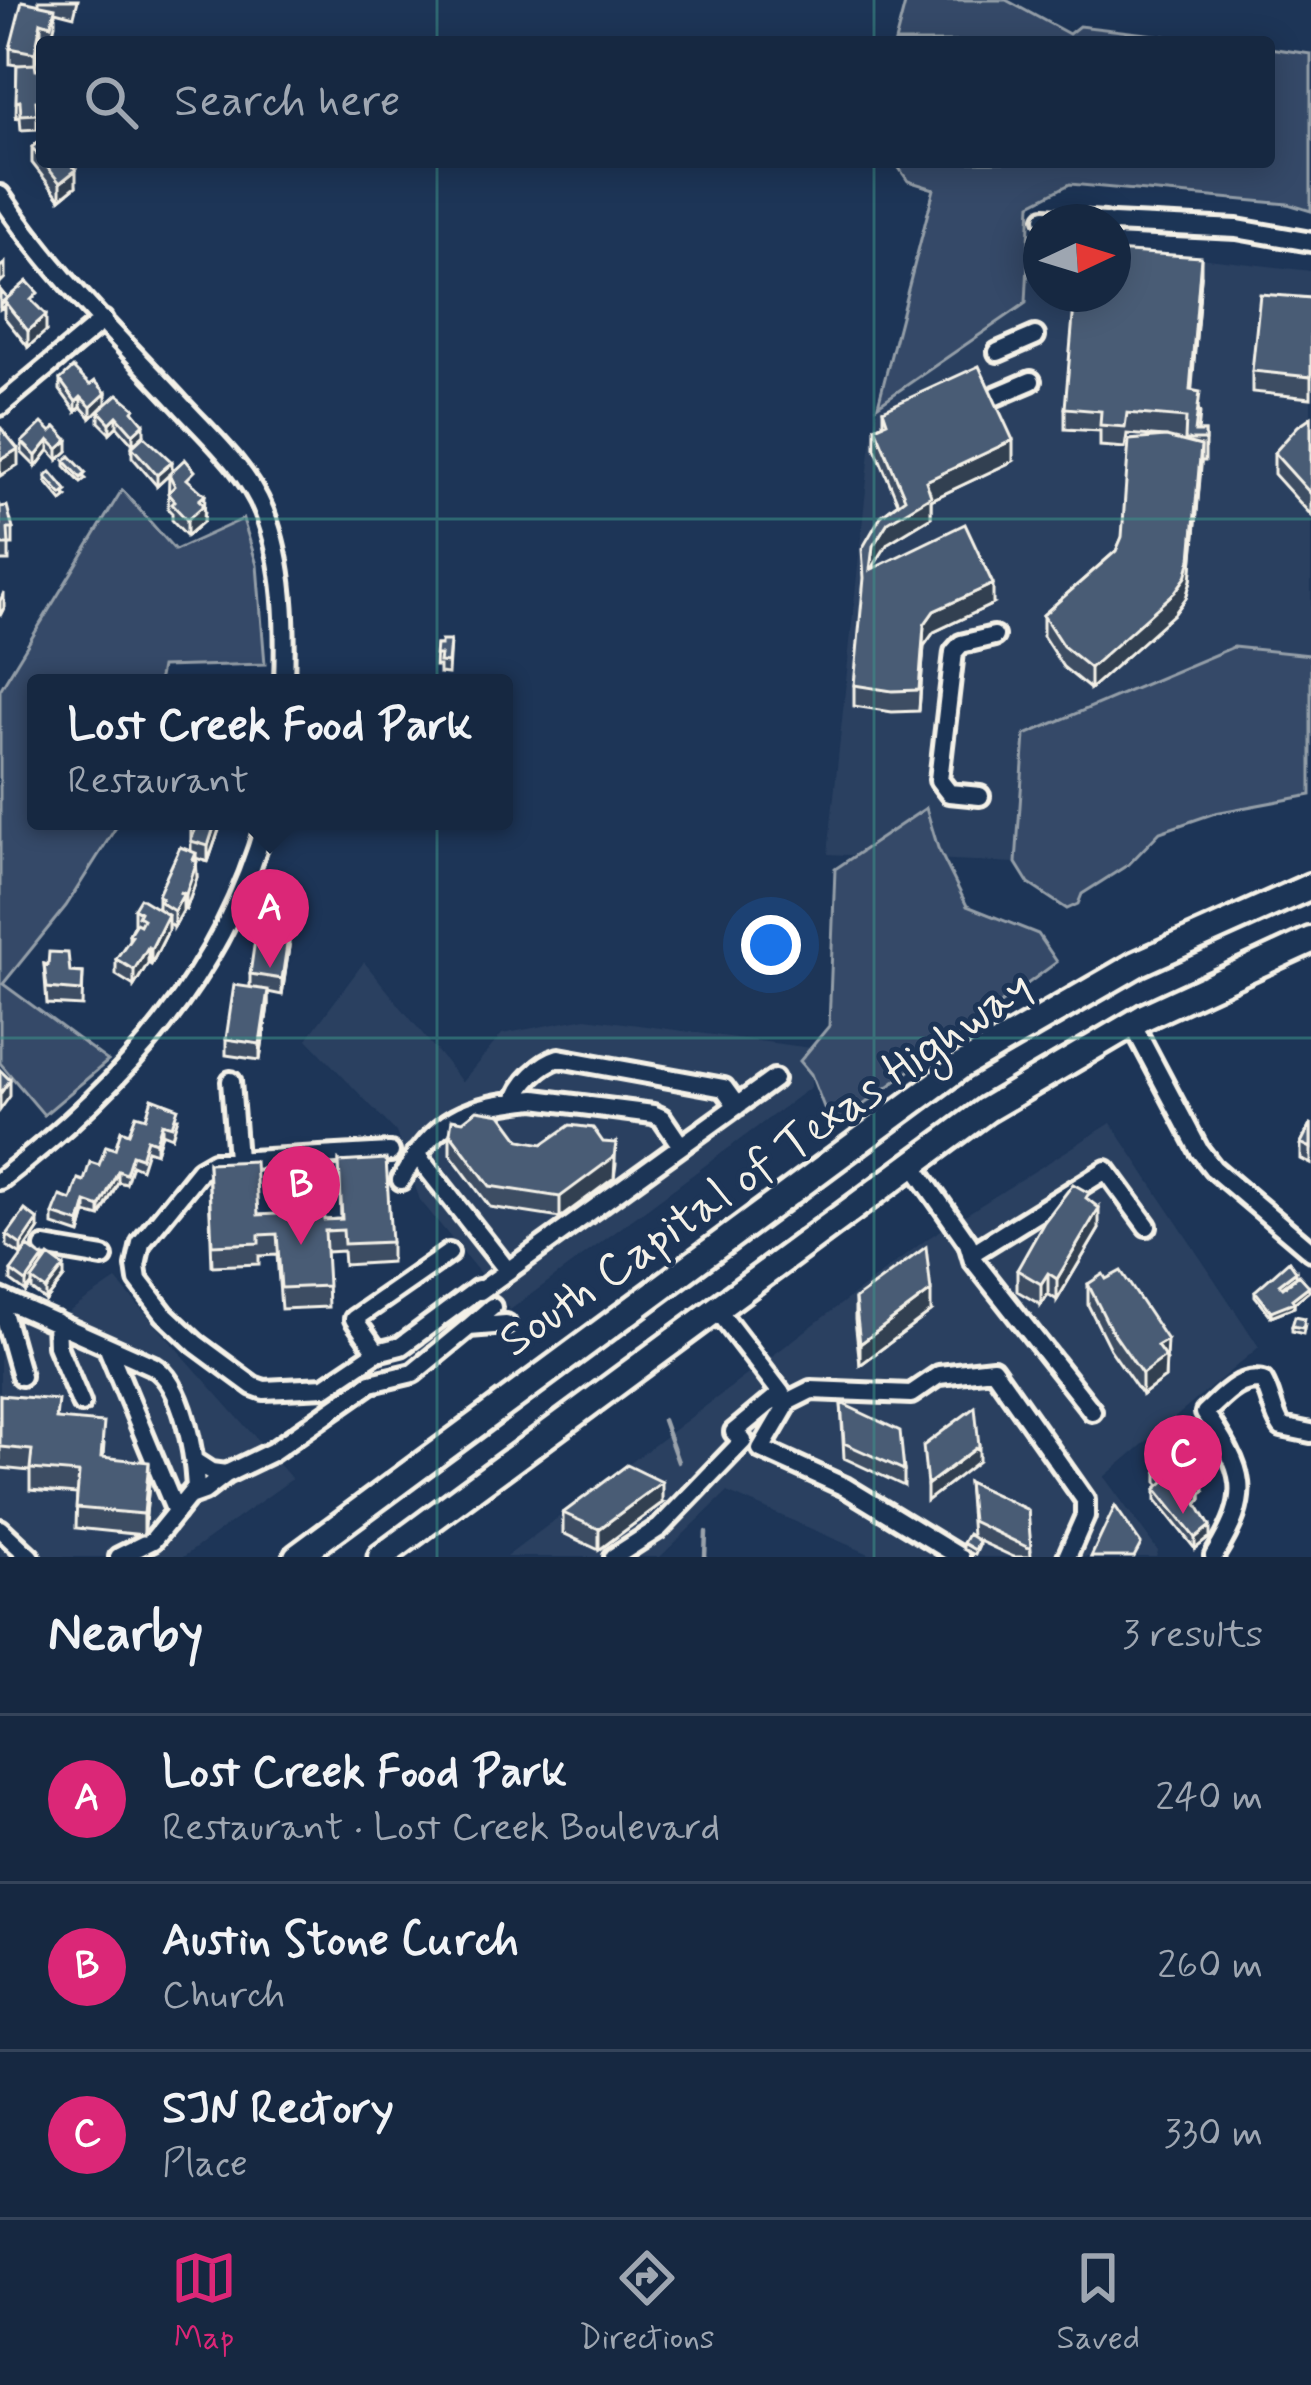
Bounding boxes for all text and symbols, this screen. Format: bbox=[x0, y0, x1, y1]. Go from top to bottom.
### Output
search box bbox=[36, 36, 1275, 168]
icon: search bbox=[78, 69, 144, 135]
text: Search here bbox=[174, 73, 401, 132]
north arrow bbox=[1023, 204, 1131, 312]
popup bbox=[27, 674, 513, 830]
text: Lost Creek Food Park bbox=[68, 697, 472, 756]
text: Restaurant bbox=[68, 756, 249, 807]
pin: A bbox=[231, 869, 309, 968]
your location bbox=[741, 915, 801, 975]
street label: South Capital of Texas Highway bbox=[487, 956, 1047, 1375]
pin: B bbox=[262, 1146, 340, 1245]
pin: C bbox=[1144, 1415, 1222, 1514]
text: Nearby bbox=[48, 1602, 203, 1668]
text: 3 results bbox=[1122, 1610, 1263, 1661]
text: Lost Creek Food Park bbox=[162, 1744, 567, 1803]
text: A bbox=[74, 1773, 100, 1824]
text: 240 m bbox=[1155, 1773, 1263, 1824]
text: Restaurant · Lost Creek Boulevard bbox=[162, 1803, 720, 1854]
text: Austin Stone Curch bbox=[162, 1912, 519, 1971]
text: B bbox=[75, 1941, 99, 1992]
text: 260 m bbox=[1157, 1941, 1263, 1992]
text: Church bbox=[162, 1971, 285, 2022]
text: SJN Rectory bbox=[162, 2080, 394, 2139]
text: C bbox=[73, 2109, 101, 2160]
text: 330 m bbox=[1164, 2109, 1263, 2160]
text: Place bbox=[162, 2139, 248, 2190]
tab: Map bbox=[171, 2245, 237, 2361]
tab: Directions bbox=[579, 2245, 715, 2361]
tab: Saved bbox=[1057, 2245, 1140, 2361]

